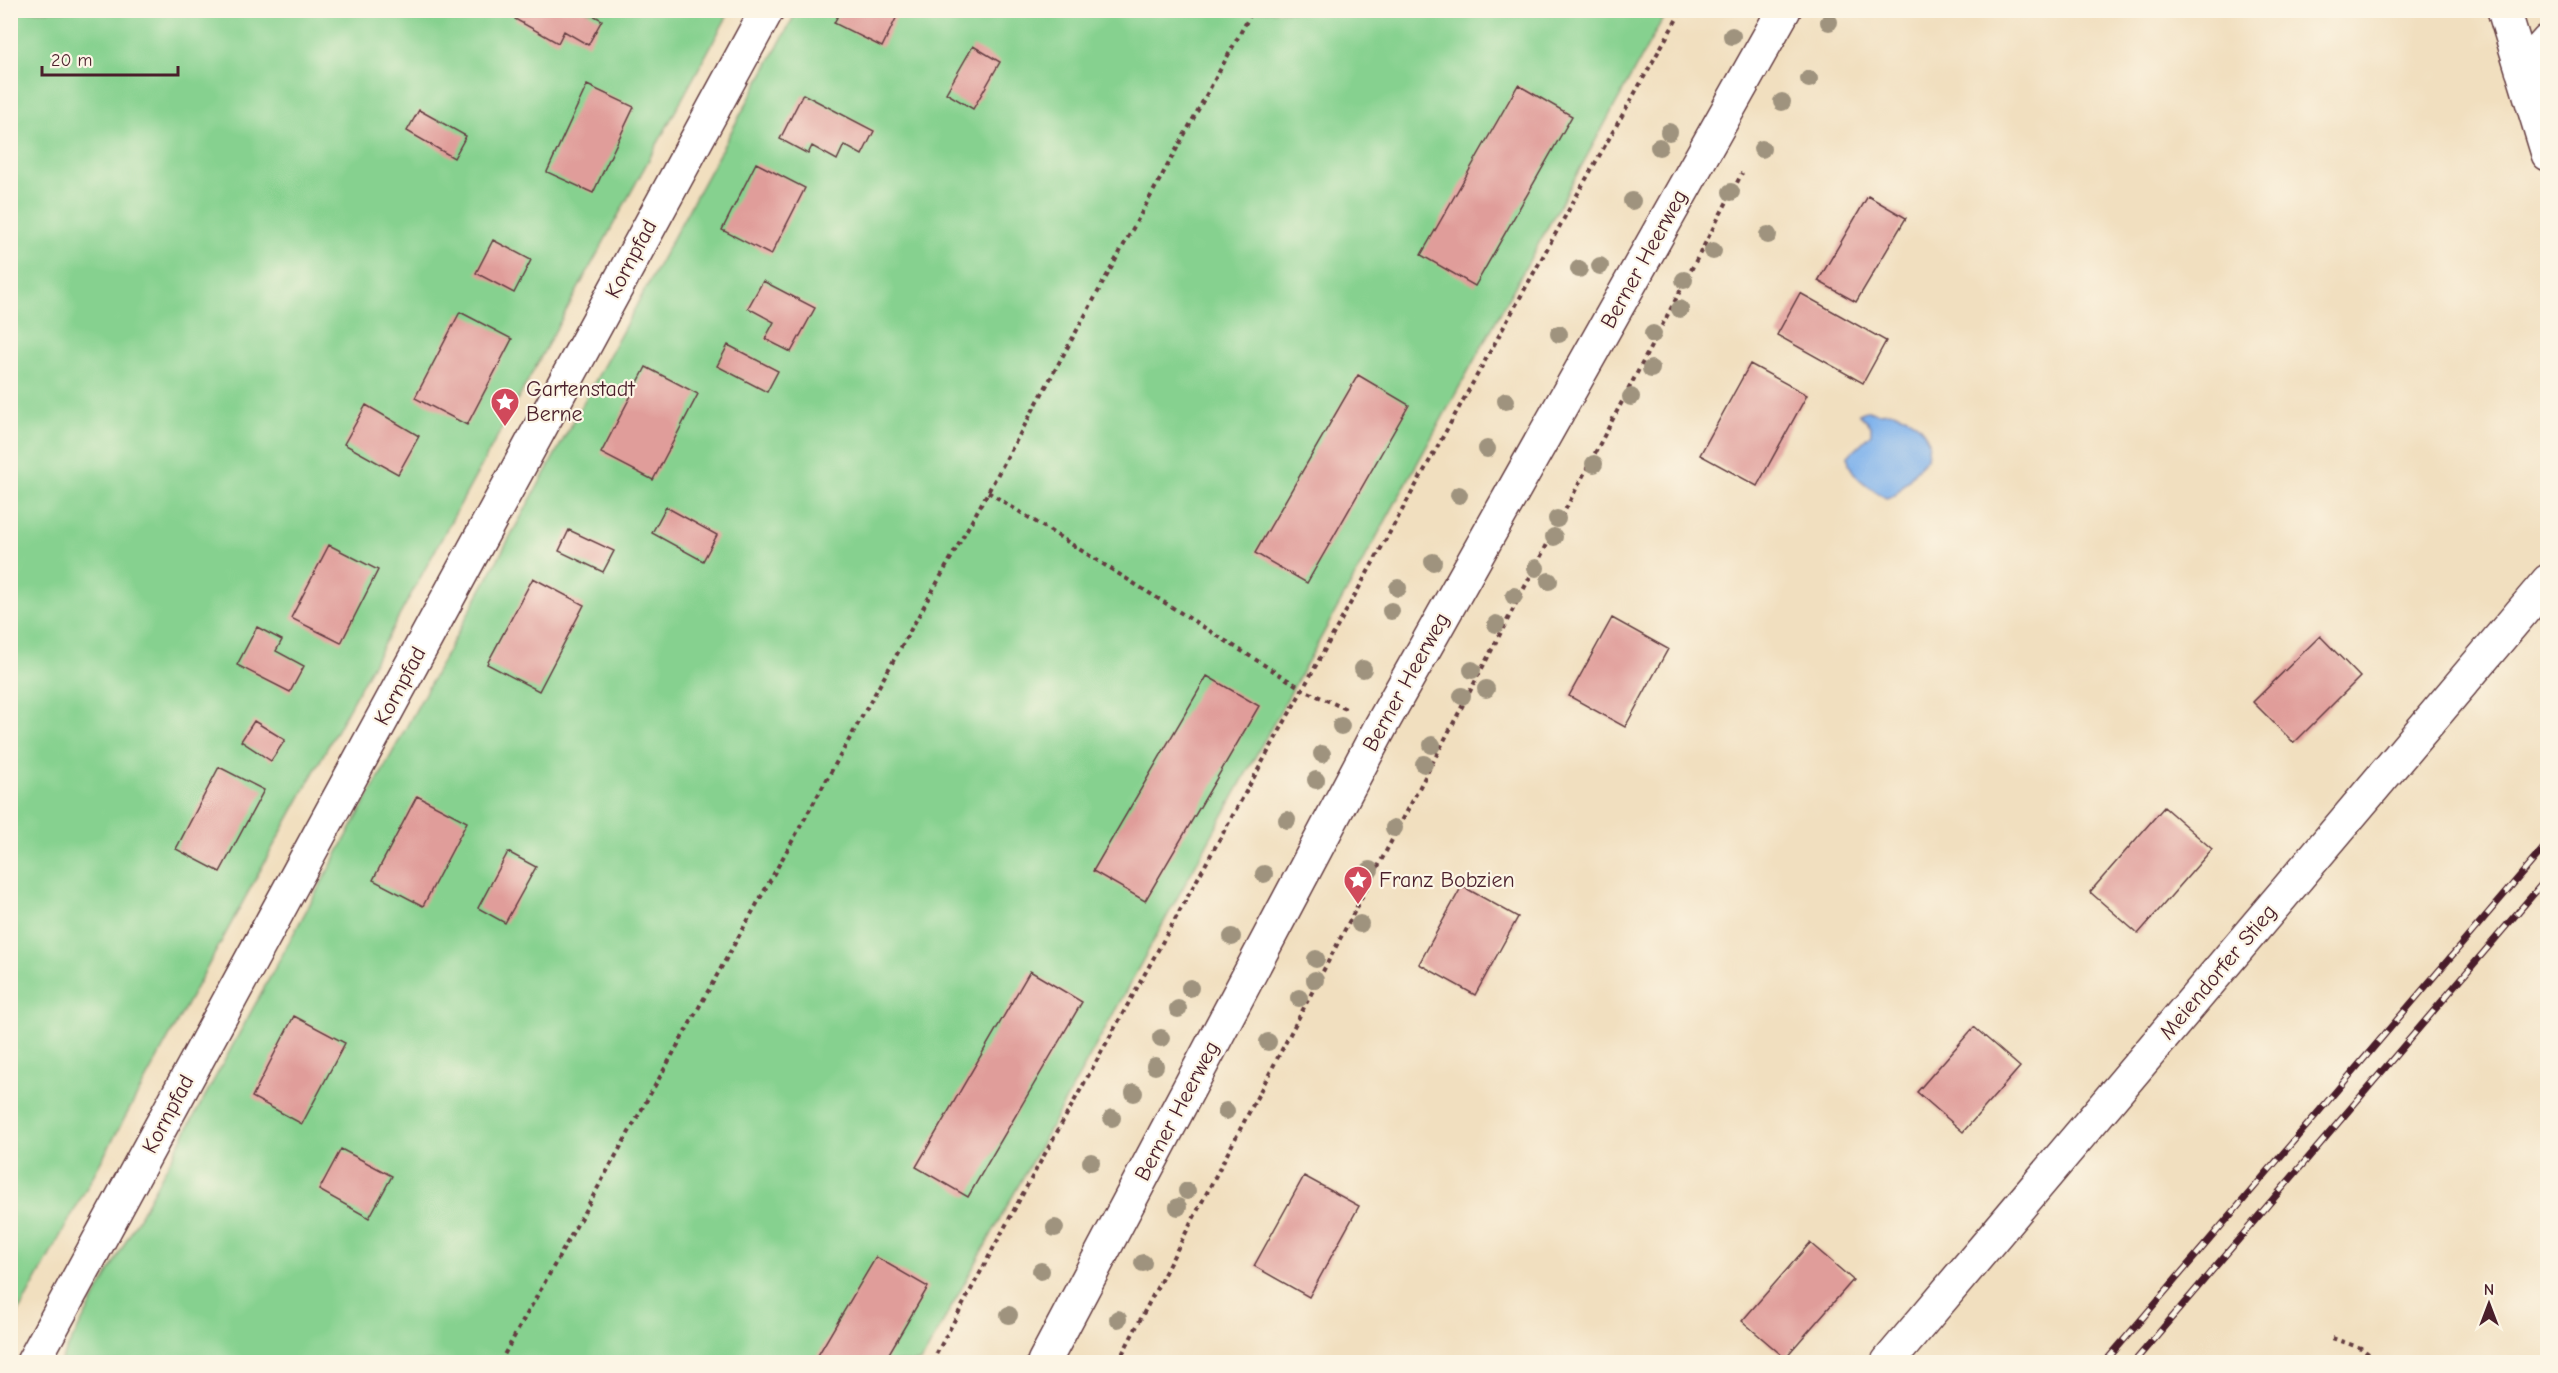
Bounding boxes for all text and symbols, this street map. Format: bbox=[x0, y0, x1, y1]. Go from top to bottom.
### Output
scale bar bbox=[42, 39, 178, 77]
text: 20 m bbox=[51, 50, 92, 71]
street label: Berner Heerweg bbox=[1595, 185, 1693, 333]
street label: Kornpfad bbox=[600, 215, 662, 303]
place label: Gartenstadt Berne bbox=[526, 376, 635, 427]
place icon: Gartenstadt Berne bbox=[489, 386, 521, 428]
street label: Berner Heerweg bbox=[1357, 608, 1455, 756]
street label: Kornpfad bbox=[369, 642, 431, 730]
place icon: Franz Bobzien bbox=[1342, 864, 1374, 906]
place label: Franz Bobzien bbox=[1379, 867, 1515, 893]
street label: Meiendorfer Stieg bbox=[2154, 899, 2282, 1045]
street label: Berner Heerweg bbox=[1129, 1037, 1225, 1185]
street label: Kornpfad bbox=[137, 1070, 199, 1158]
north arrow bbox=[2459, 1274, 2519, 1334]
text: N bbox=[2484, 1281, 2494, 1299]

